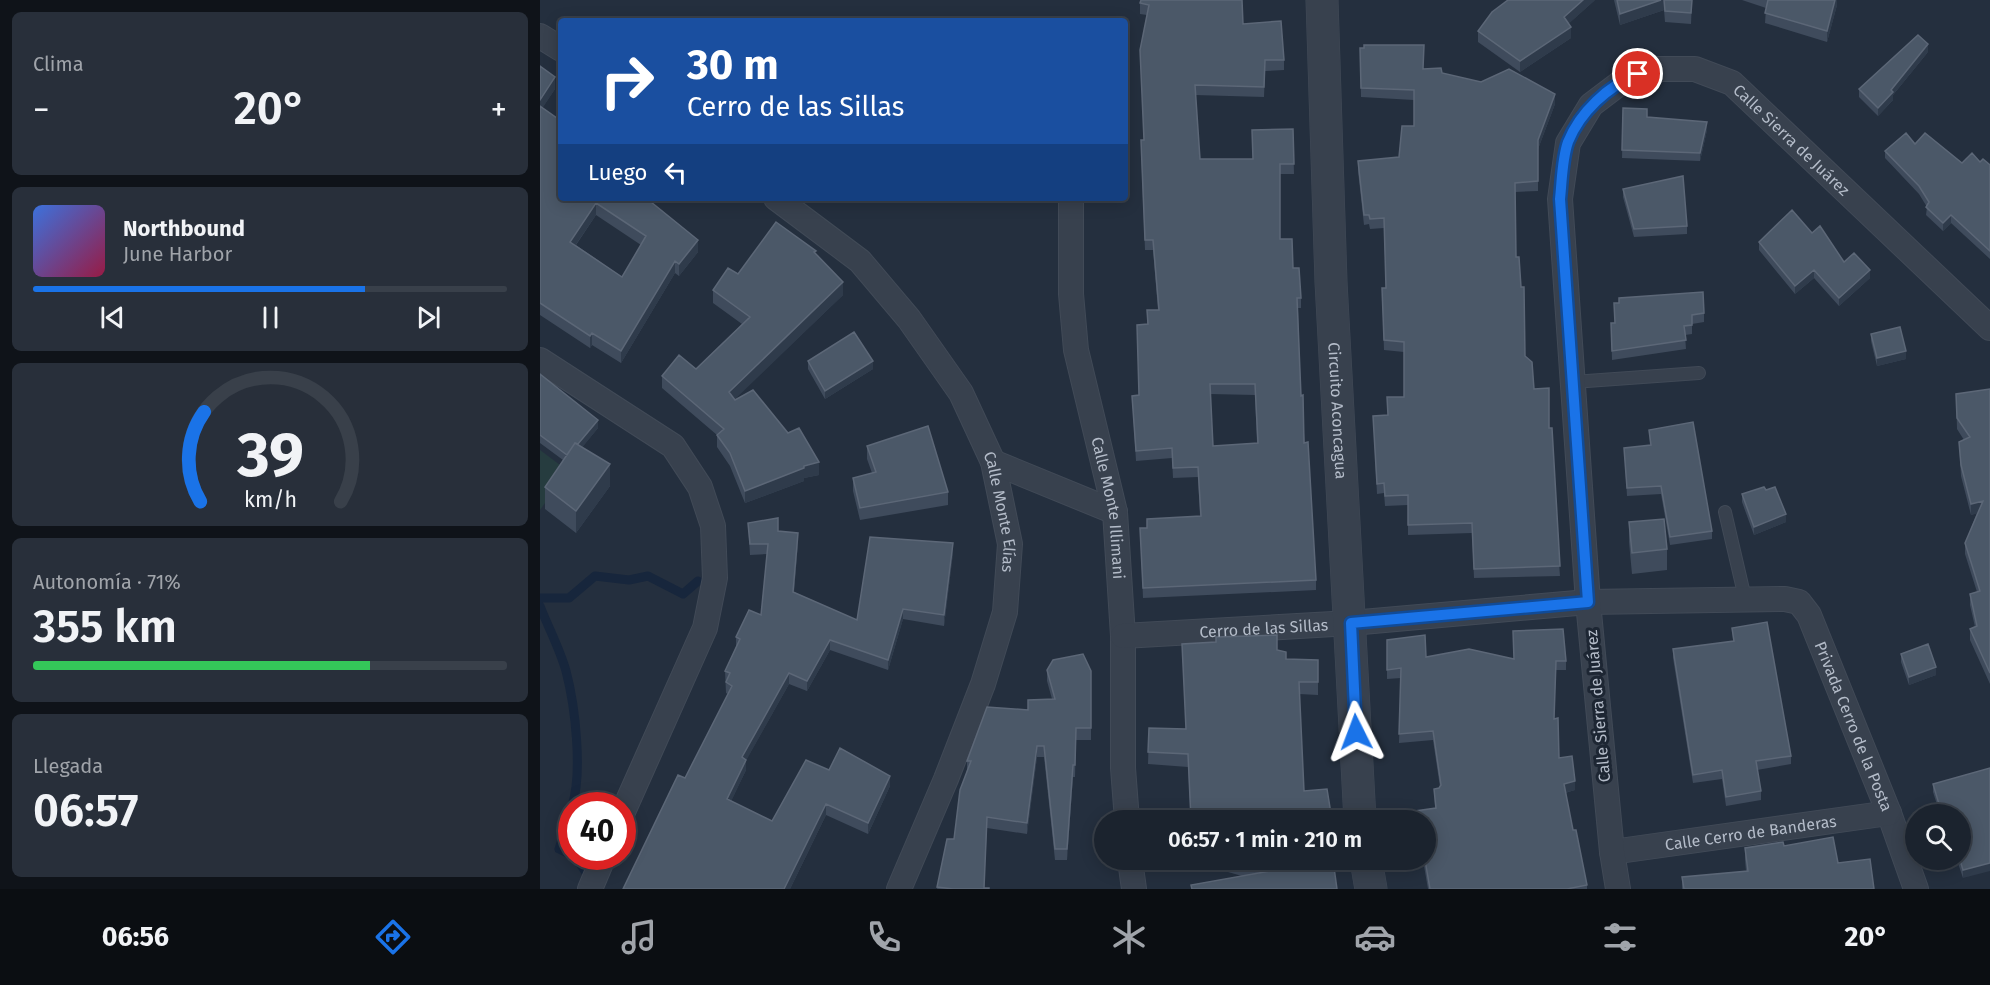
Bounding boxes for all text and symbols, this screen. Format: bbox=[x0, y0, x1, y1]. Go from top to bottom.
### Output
text: 30 m bbox=[687, 40, 779, 90]
icon: right bbox=[588, 42, 666, 120]
pin bbox=[1612, 48, 1663, 99]
text: Clima bbox=[33, 52, 84, 76]
icon: arrive bbox=[1621, 57, 1654, 90]
street label: Calle Sierra de Juárez bbox=[1730, 80, 1854, 199]
text: 20° bbox=[234, 82, 306, 136]
text: − bbox=[33, 90, 50, 130]
text: + bbox=[491, 90, 507, 130]
text: Cerro de las Sillas bbox=[687, 91, 904, 123]
icon: left bbox=[659, 156, 692, 189]
text: Luego bbox=[588, 159, 647, 186]
text: Northbound bbox=[123, 215, 245, 242]
text: June Harbor bbox=[123, 242, 232, 266]
icon: previous bbox=[96, 301, 129, 334]
icon: pause bbox=[254, 301, 287, 334]
icon: next bbox=[412, 301, 445, 334]
street label: Circuito Aconcagua bbox=[1325, 342, 1351, 480]
text: 39 bbox=[236, 418, 303, 493]
street label: Calle Monte Illimani bbox=[1088, 435, 1129, 580]
street label: Calle Monte Elías bbox=[980, 448, 1020, 573]
text: km/h bbox=[243, 487, 297, 513]
text: Autonomía · 71% bbox=[33, 570, 181, 594]
text: 355 km bbox=[33, 600, 177, 654]
street label: Cerro de las Sillas bbox=[1199, 615, 1329, 641]
street label: Calle Sierra de Juárez bbox=[1582, 629, 1614, 783]
street label: Privada Cerro de la Posta bbox=[1811, 638, 1897, 814]
position arrow bbox=[1324, 700, 1388, 764]
text: Llegada bbox=[33, 754, 103, 778]
text: 06:57 bbox=[33, 784, 138, 838]
speed limit sign: 40 bbox=[558, 792, 636, 870]
map controls bbox=[1905, 804, 1971, 870]
button: search bbox=[1905, 804, 1971, 870]
street label: Calle Cerro de Banderas bbox=[1664, 811, 1838, 854]
text: 06:57 · 1 min · 210 m bbox=[1168, 826, 1362, 853]
icon: directions bbox=[372, 916, 414, 958]
icon: music bbox=[618, 916, 660, 958]
icon: phone bbox=[863, 916, 905, 958]
icon: climate bbox=[1108, 916, 1150, 958]
icon: car bbox=[1354, 916, 1396, 958]
icon: filters bbox=[1599, 916, 1641, 958]
text: 06:56 bbox=[102, 921, 169, 953]
text: 20° bbox=[1845, 921, 1888, 953]

